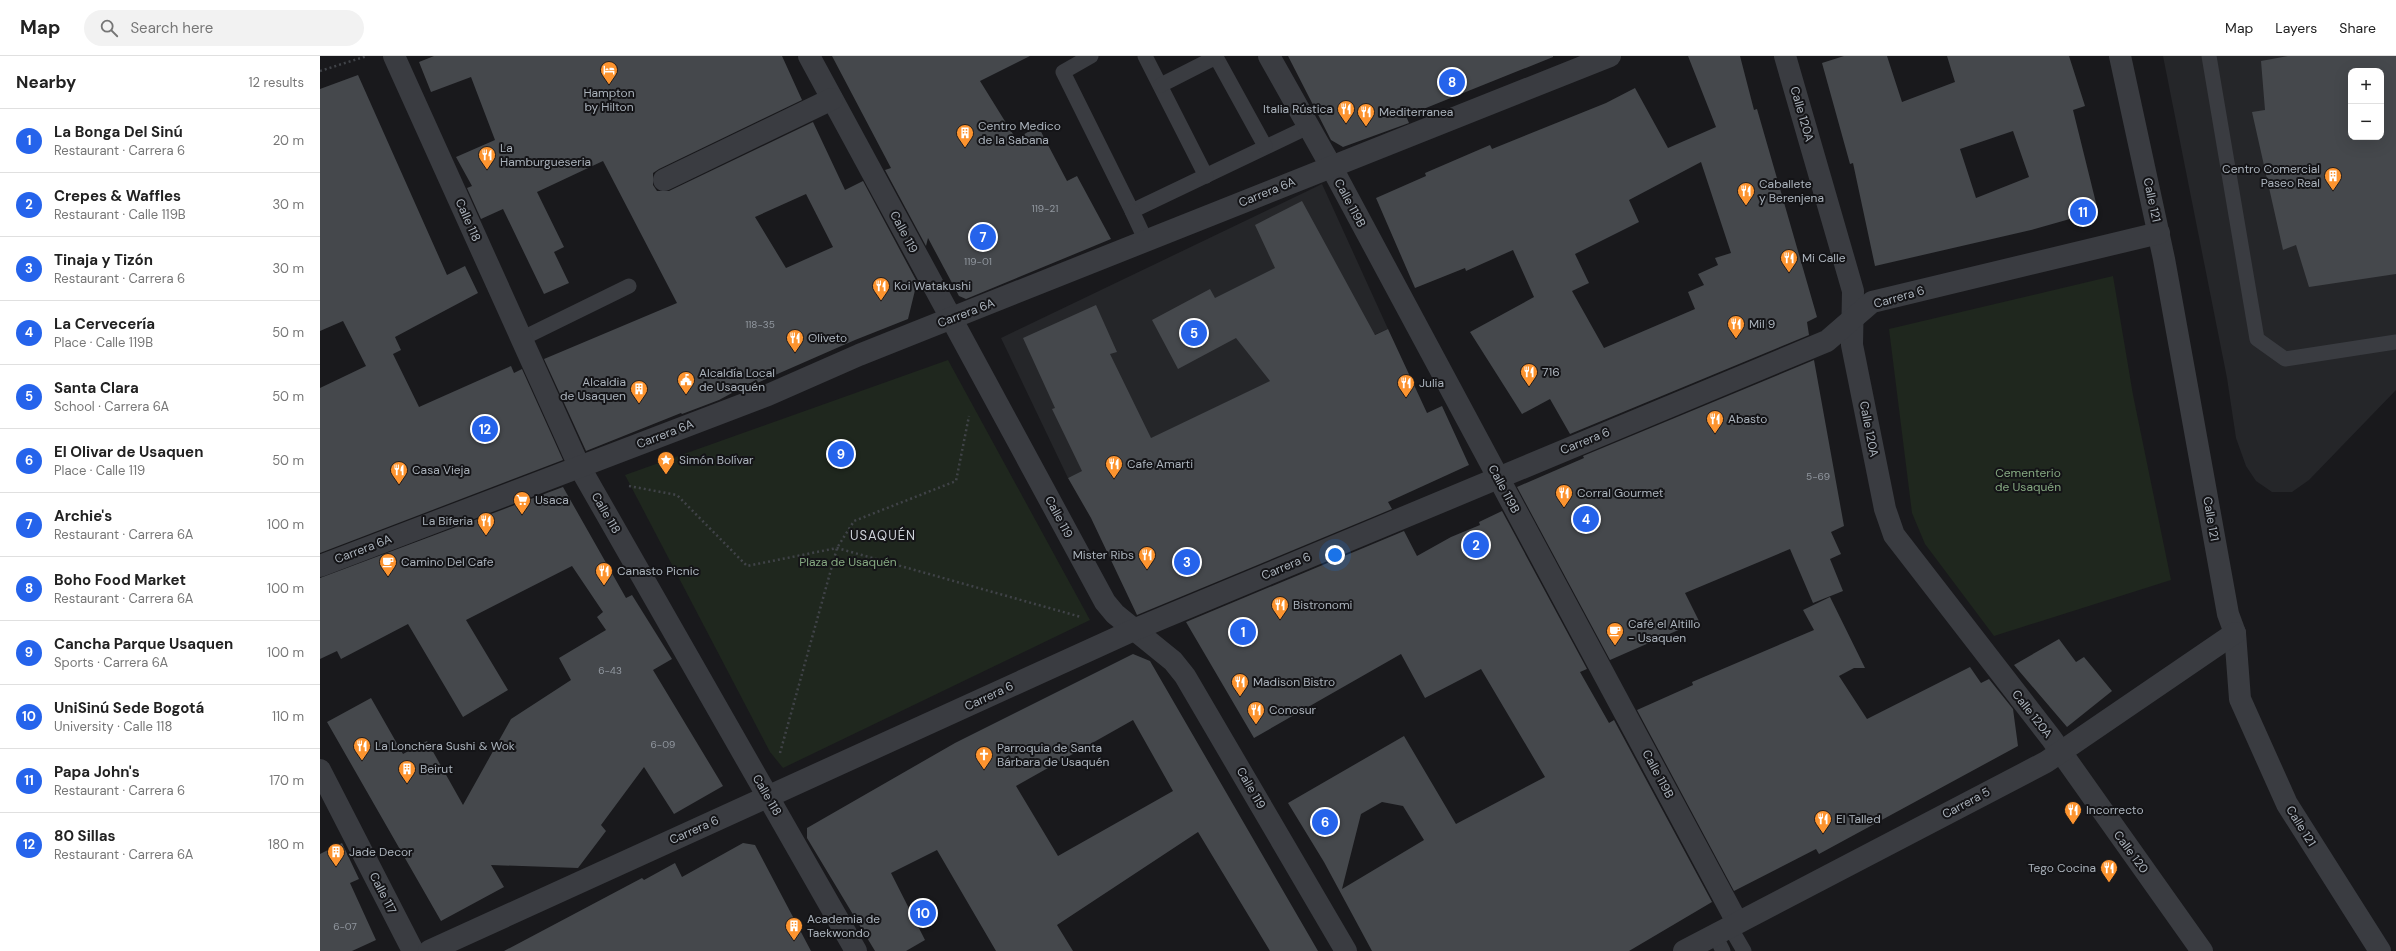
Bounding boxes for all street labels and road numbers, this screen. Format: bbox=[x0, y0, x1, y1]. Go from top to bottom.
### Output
street label: Calle 120A bbox=[1786, 85, 1818, 143]
street label: Carrera 6A bbox=[1236, 173, 1298, 211]
street label: Calle 119B bbox=[1331, 176, 1369, 230]
street label: Calle 121 bbox=[2140, 176, 2164, 224]
street label: Calle 118 bbox=[451, 196, 485, 244]
street label: Calle 119 bbox=[886, 208, 922, 256]
street label: Carrera 6 bbox=[1872, 282, 1926, 312]
street label: Carrera 6A bbox=[935, 295, 997, 331]
street label: Calle 120A bbox=[1856, 400, 1882, 458]
street label: Carrera 6A bbox=[634, 416, 696, 452]
street label: Carrera 6 bbox=[1558, 424, 1612, 458]
street label: Calle 119B bbox=[1485, 462, 1523, 516]
street label: Calle 118 bbox=[588, 489, 624, 537]
street label: Calle 119 bbox=[1041, 493, 1077, 541]
street label: Calle 121 bbox=[2199, 495, 2223, 543]
street label: Carrera 6A bbox=[332, 531, 394, 567]
street label: Carrera 6 bbox=[1259, 548, 1313, 584]
street label: Carrera 6 bbox=[962, 678, 1016, 714]
street label: Calle 120A bbox=[2008, 687, 2056, 741]
street label: Calle 119B bbox=[1639, 747, 1677, 801]
street label: Calle 119 bbox=[1233, 764, 1269, 812]
street label: Calle 118 bbox=[749, 771, 785, 819]
street label: Carrera 5 bbox=[1939, 784, 1993, 822]
street label: Calle 121 bbox=[2282, 803, 2320, 849]
street label: Carrera 6 bbox=[667, 812, 721, 848]
street label: Calle 120 bbox=[2110, 827, 2152, 877]
street label: Calle 117 bbox=[366, 870, 400, 916]

